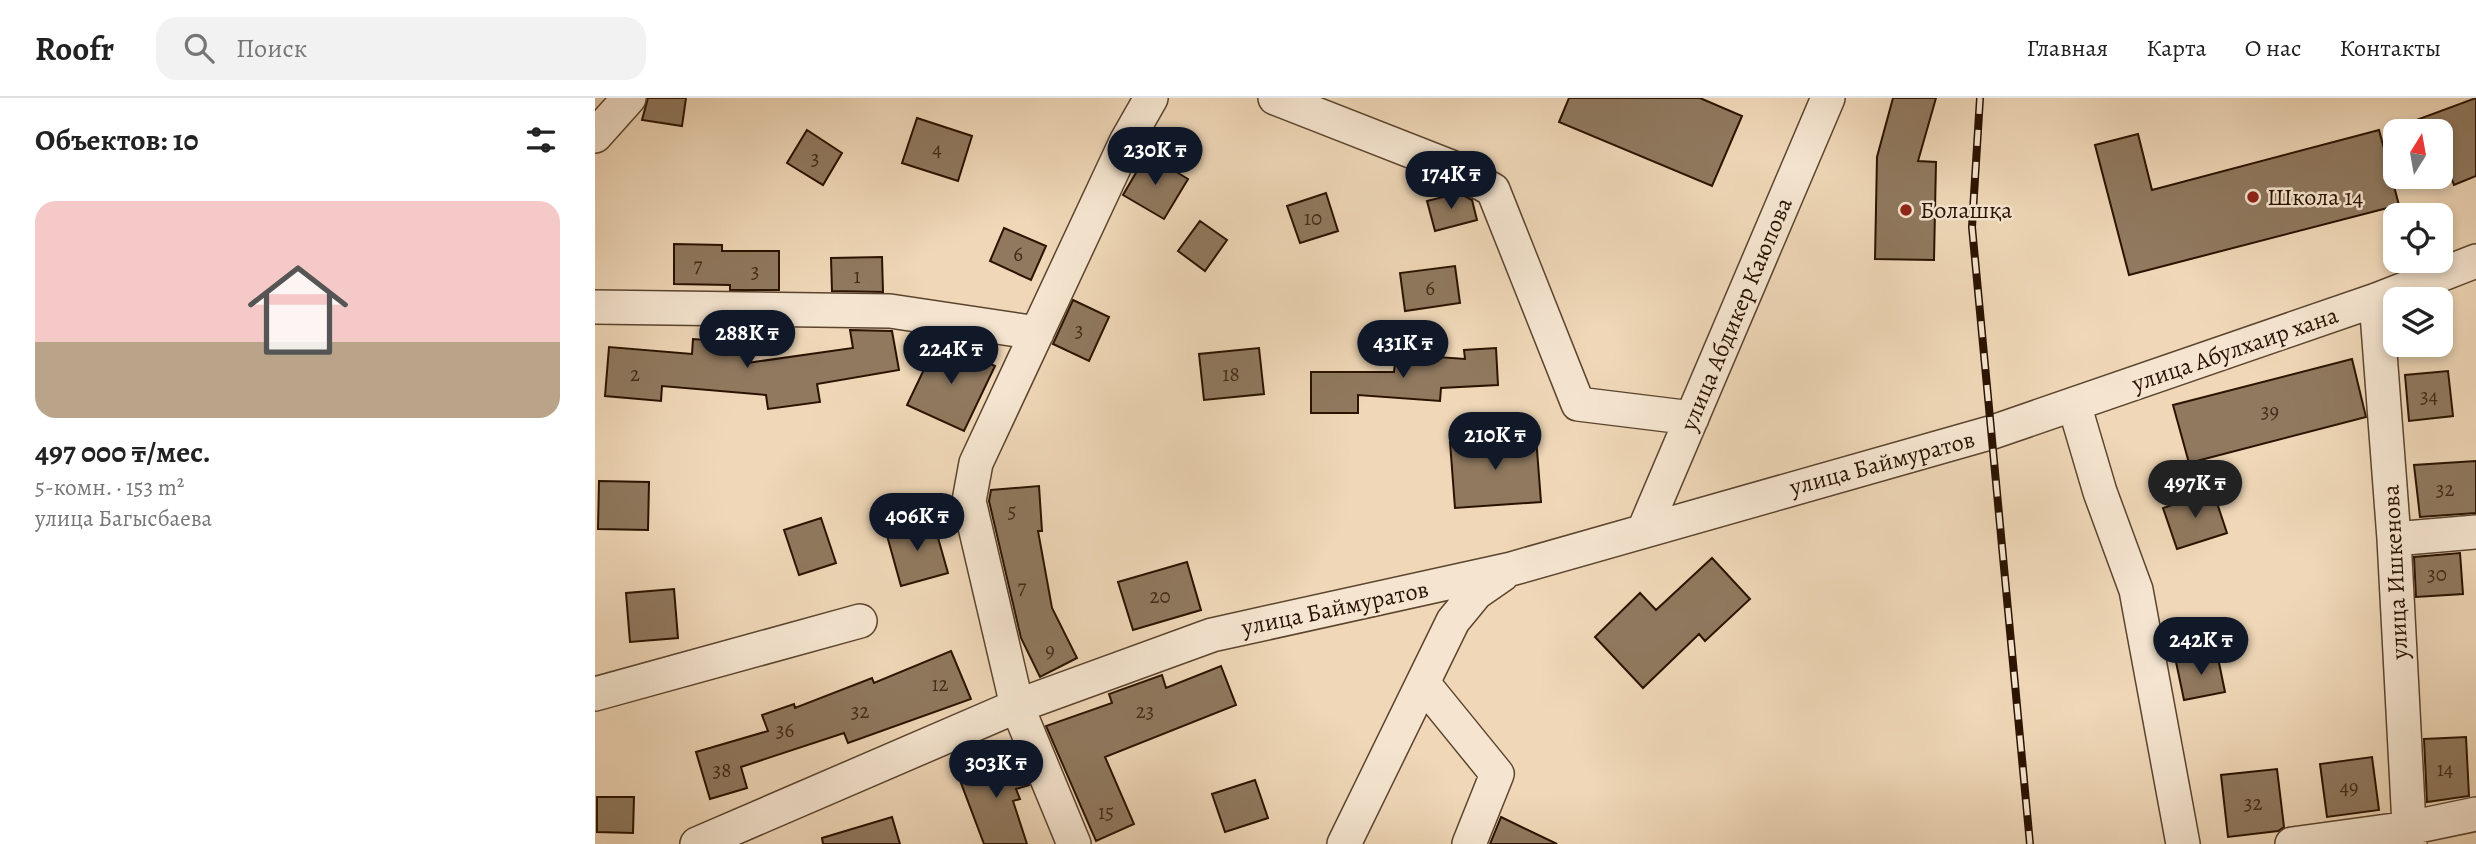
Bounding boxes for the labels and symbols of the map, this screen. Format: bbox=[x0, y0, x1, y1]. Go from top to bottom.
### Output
north arrow bbox=[2383, 119, 2453, 189]
pin: 230K ₸ bbox=[1098, 127, 1212, 187]
house number: 4 bbox=[932, 135, 942, 163]
house number: 3 bbox=[811, 144, 819, 172]
pin: 174K ₸ bbox=[1394, 152, 1508, 211]
place label: Школа 14 bbox=[2267, 181, 2363, 213]
marker: Школа 14 bbox=[2245, 189, 2261, 205]
street label: улица Абдикер Каюпова bbox=[1672, 192, 1800, 436]
place label: Болашқа bbox=[1920, 194, 2012, 226]
marker: Болашқа bbox=[1898, 202, 1914, 218]
house number: 10 bbox=[1304, 204, 1322, 232]
house number: 6 bbox=[1013, 240, 1023, 268]
house number: 7 bbox=[694, 251, 703, 279]
house number: 3 bbox=[751, 257, 759, 285]
house number: 1 bbox=[853, 262, 861, 290]
house number: 6 bbox=[1425, 274, 1435, 302]
street label: улица Абулхаир хана bbox=[2127, 299, 2342, 400]
pin: 288K ₸ bbox=[690, 310, 804, 370]
house number: 3 bbox=[1075, 316, 1083, 344]
pin: 431K ₸ bbox=[1346, 320, 1460, 380]
pin: 224K ₸ bbox=[894, 327, 1008, 386]
house number: 2 bbox=[630, 360, 640, 388]
house number: 18 bbox=[1222, 360, 1240, 388]
house number: 34 bbox=[2420, 382, 2438, 410]
house number: 39 bbox=[2261, 397, 2279, 425]
pin: 210K ₸ bbox=[1438, 412, 1552, 472]
street label: улица Баймуратов bbox=[1785, 423, 1978, 503]
pin: 497K ₸ bbox=[2138, 460, 2252, 520]
house number: 32 bbox=[2436, 475, 2454, 503]
street label: улица Ишкенова bbox=[2374, 484, 2416, 661]
pin: 406K ₸ bbox=[860, 494, 974, 553]
house number: 5 bbox=[1007, 497, 1017, 525]
house number: 30 bbox=[2427, 560, 2447, 588]
house number: 7 bbox=[1018, 573, 1027, 601]
street label: улица Баймуратов bbox=[1238, 573, 1431, 644]
house number: 20 bbox=[1149, 582, 1171, 610]
pin: 242K ₸ bbox=[2144, 618, 2258, 677]
house number: 9 bbox=[1045, 636, 1055, 664]
house number: 12 bbox=[931, 670, 949, 698]
house number: 32 bbox=[851, 697, 869, 725]
house number: 23 bbox=[1136, 697, 1154, 725]
house number: 36 bbox=[776, 716, 795, 744]
pin: 303K ₸ bbox=[939, 740, 1053, 800]
house number: 14 bbox=[2437, 755, 2453, 783]
house number: 38 bbox=[713, 756, 731, 784]
house number: 49 bbox=[2339, 773, 2359, 801]
house number: 32 bbox=[2244, 789, 2262, 817]
house number: 15 bbox=[1098, 798, 1114, 826]

